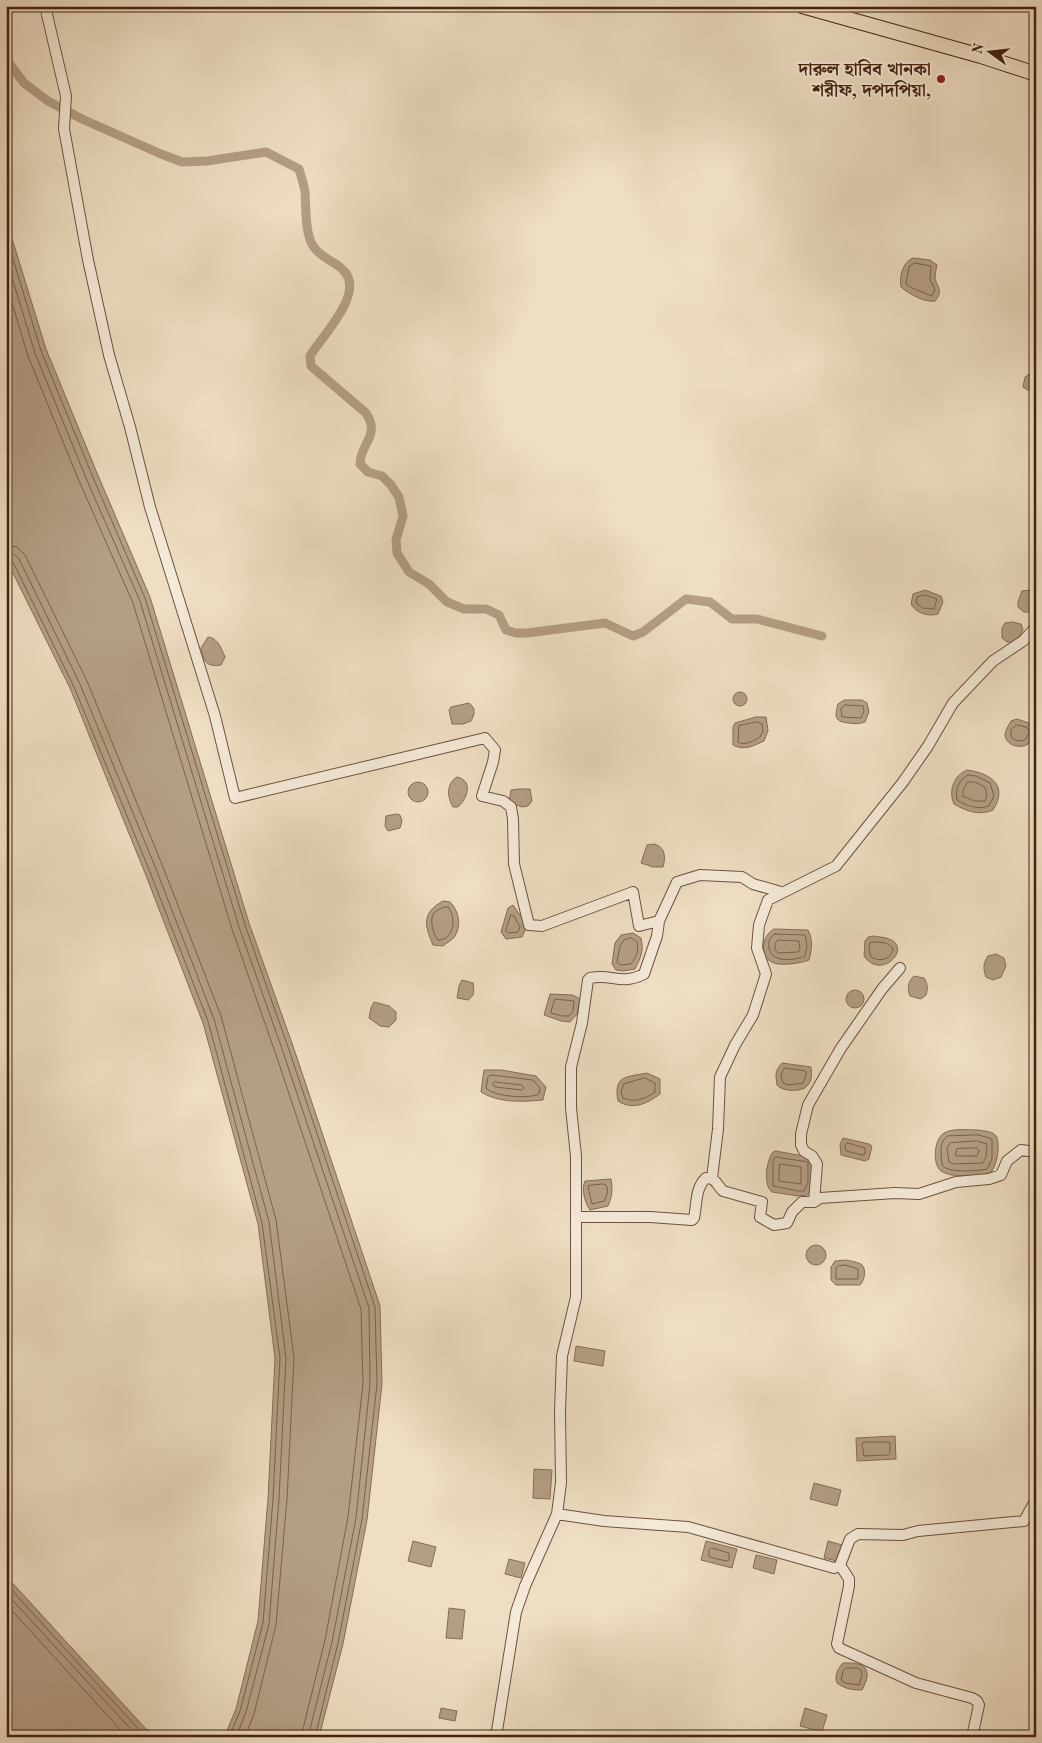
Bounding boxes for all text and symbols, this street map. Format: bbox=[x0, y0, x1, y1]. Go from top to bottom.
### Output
north arrow bbox=[964, 28, 1014, 78]
text: N bbox=[970, 42, 987, 56]
place label: দারুল হাবিব খানকা শরীফ, দপদপিয়া, bbox=[797, 59, 931, 100]
marker: দারুল হাবিব খানকা শরীফ, দপদপিয়া, bbox=[935, 73, 947, 85]

